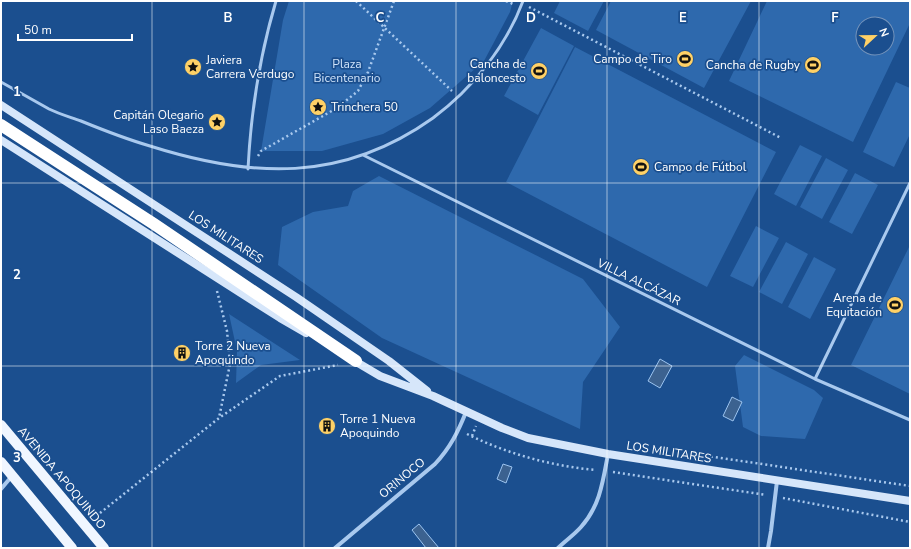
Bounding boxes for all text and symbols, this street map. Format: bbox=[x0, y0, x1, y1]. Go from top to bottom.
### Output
text: B bbox=[224, 9, 233, 27]
text: C bbox=[376, 9, 385, 27]
text: D bbox=[526, 9, 536, 27]
text: E bbox=[679, 9, 687, 27]
text: F bbox=[831, 9, 839, 27]
scale bar bbox=[18, 16, 132, 42]
north arrow bbox=[855, 16, 895, 56]
text: 50 m bbox=[24, 22, 52, 38]
text: N bbox=[875, 26, 892, 39]
sports icon: Campo de Tiro bbox=[675, 49, 695, 69]
place label: Campo de Tiro bbox=[593, 51, 672, 67]
place label: Javiera Carrera Verdugo bbox=[205, 52, 295, 82]
sports icon: Cancha de Rugby bbox=[803, 55, 823, 75]
park label: Plaza Bicentenario bbox=[314, 56, 381, 86]
place label: Cancha de baloncesto bbox=[467, 56, 526, 86]
place icon: Javiera Carrera Verdugo bbox=[183, 57, 203, 77]
place label: Cancha de Rugby bbox=[706, 57, 801, 73]
sports icon: Cancha de baloncesto bbox=[529, 61, 549, 81]
text: 1 bbox=[13, 83, 21, 101]
place icon: Trinchera 50 bbox=[308, 97, 328, 117]
place label: Trinchera 50 bbox=[331, 99, 398, 115]
place label: Capitán Olegario Laso Baeza bbox=[113, 107, 204, 137]
place icon: Capitán Olegario Laso Baeza bbox=[207, 112, 227, 132]
sports icon: Campo de Fútbol bbox=[631, 157, 651, 177]
place label: Campo de Fútbol bbox=[654, 159, 747, 175]
street label: LOS MILITARES bbox=[186, 207, 266, 267]
street label: VILLA ALCÁZAR bbox=[594, 254, 683, 309]
text: 2 bbox=[13, 266, 21, 284]
place label: Arena de Equitación bbox=[826, 290, 882, 320]
sports icon: Arena de Equitación bbox=[885, 295, 905, 315]
place label: Torre 2 Nueva Apoquindo bbox=[195, 338, 271, 368]
building icon: Torre 2 Nueva Apoquindo bbox=[172, 343, 192, 363]
place label: Torre 1 Nueva Apoquindo bbox=[340, 411, 416, 441]
building icon: Torre 1 Nueva Apoquindo bbox=[317, 416, 337, 436]
street label: AVENIDA APOQUINDO bbox=[14, 423, 110, 533]
street label: LOS MILITARES bbox=[625, 437, 713, 467]
text: 3 bbox=[13, 449, 21, 467]
street label: ORINOCO bbox=[376, 454, 428, 502]

